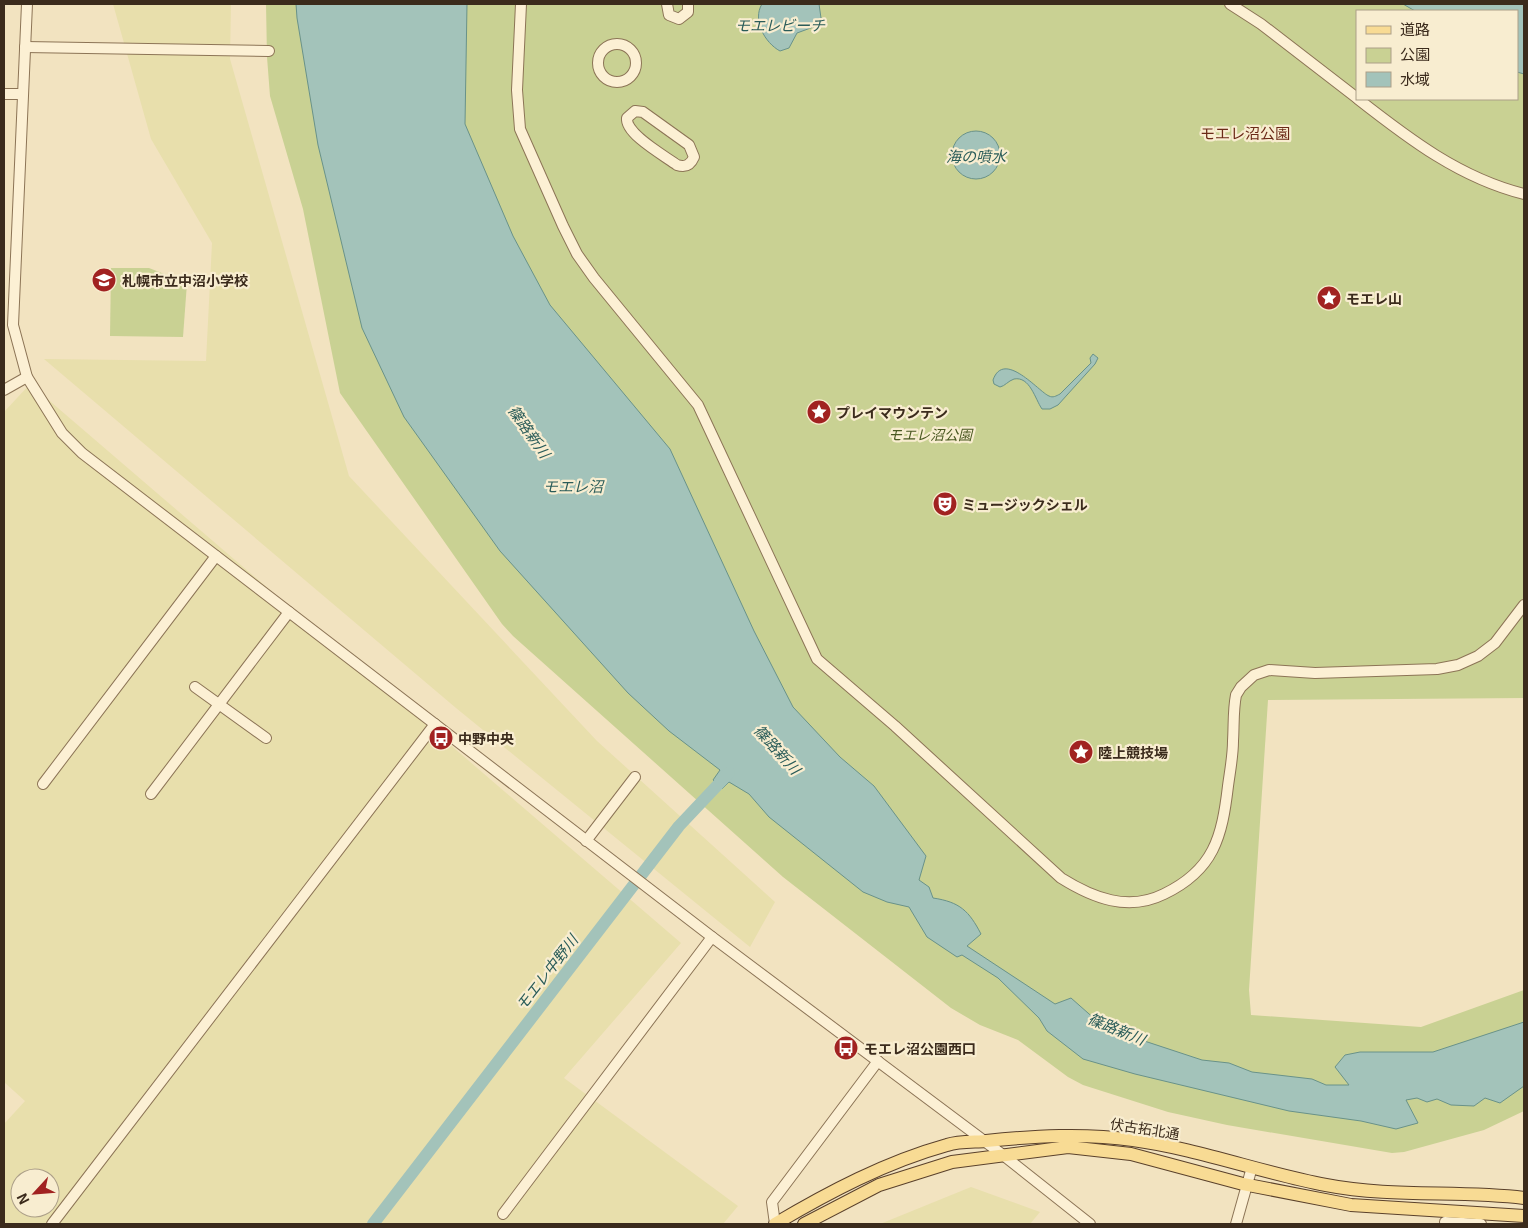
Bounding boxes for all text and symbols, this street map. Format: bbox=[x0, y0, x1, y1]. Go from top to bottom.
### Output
legend bbox=[1356, 10, 1518, 100]
water label: モエレビーチ bbox=[735, 14, 826, 35]
text: 道路 bbox=[1400, 18, 1430, 39]
text: 公園 bbox=[1400, 43, 1430, 64]
text: 水域 bbox=[1400, 68, 1430, 89]
district label: モエレ沼公園 bbox=[1200, 122, 1290, 143]
water label: 海の噴水 bbox=[946, 145, 1008, 166]
school or university icon: 札幌市立中沼小学校 bbox=[91, 267, 117, 293]
place label: 札幌市立中沼小学校 bbox=[122, 270, 248, 290]
place icon: モエレ山 bbox=[1316, 285, 1342, 311]
place label: モエレ山 bbox=[1346, 288, 1402, 308]
place icon: プレイマウンテン bbox=[806, 399, 832, 425]
water label: 篠路新川 bbox=[504, 400, 557, 463]
place label: プレイマウンテン bbox=[836, 402, 948, 422]
park label: モエレ沼公園 bbox=[888, 424, 974, 444]
water label: モエレ沼 bbox=[543, 475, 605, 496]
theatre icon: ミュージックシェル bbox=[932, 491, 958, 517]
place label: ミュージックシェル bbox=[962, 494, 1088, 514]
water label: 篠路新川 bbox=[750, 720, 807, 780]
bus stop icon: 中野中央 bbox=[428, 725, 454, 751]
place label: 中野中央 bbox=[458, 728, 514, 748]
place icon: 陸上競技場 bbox=[1068, 739, 1094, 765]
place label: 陸上競技場 bbox=[1098, 742, 1168, 762]
water label: モエレ中野川 bbox=[510, 929, 583, 1014]
water label: 篠路新川 bbox=[1085, 1007, 1151, 1050]
bus stop icon: モエレ沼公園西口 bbox=[833, 1035, 859, 1061]
place label: モエレ沼公園西口 bbox=[864, 1038, 976, 1058]
street label: 伏古拓北通 bbox=[1109, 1113, 1181, 1143]
north arrow bbox=[10, 1168, 60, 1218]
text: N bbox=[11, 1190, 34, 1208]

